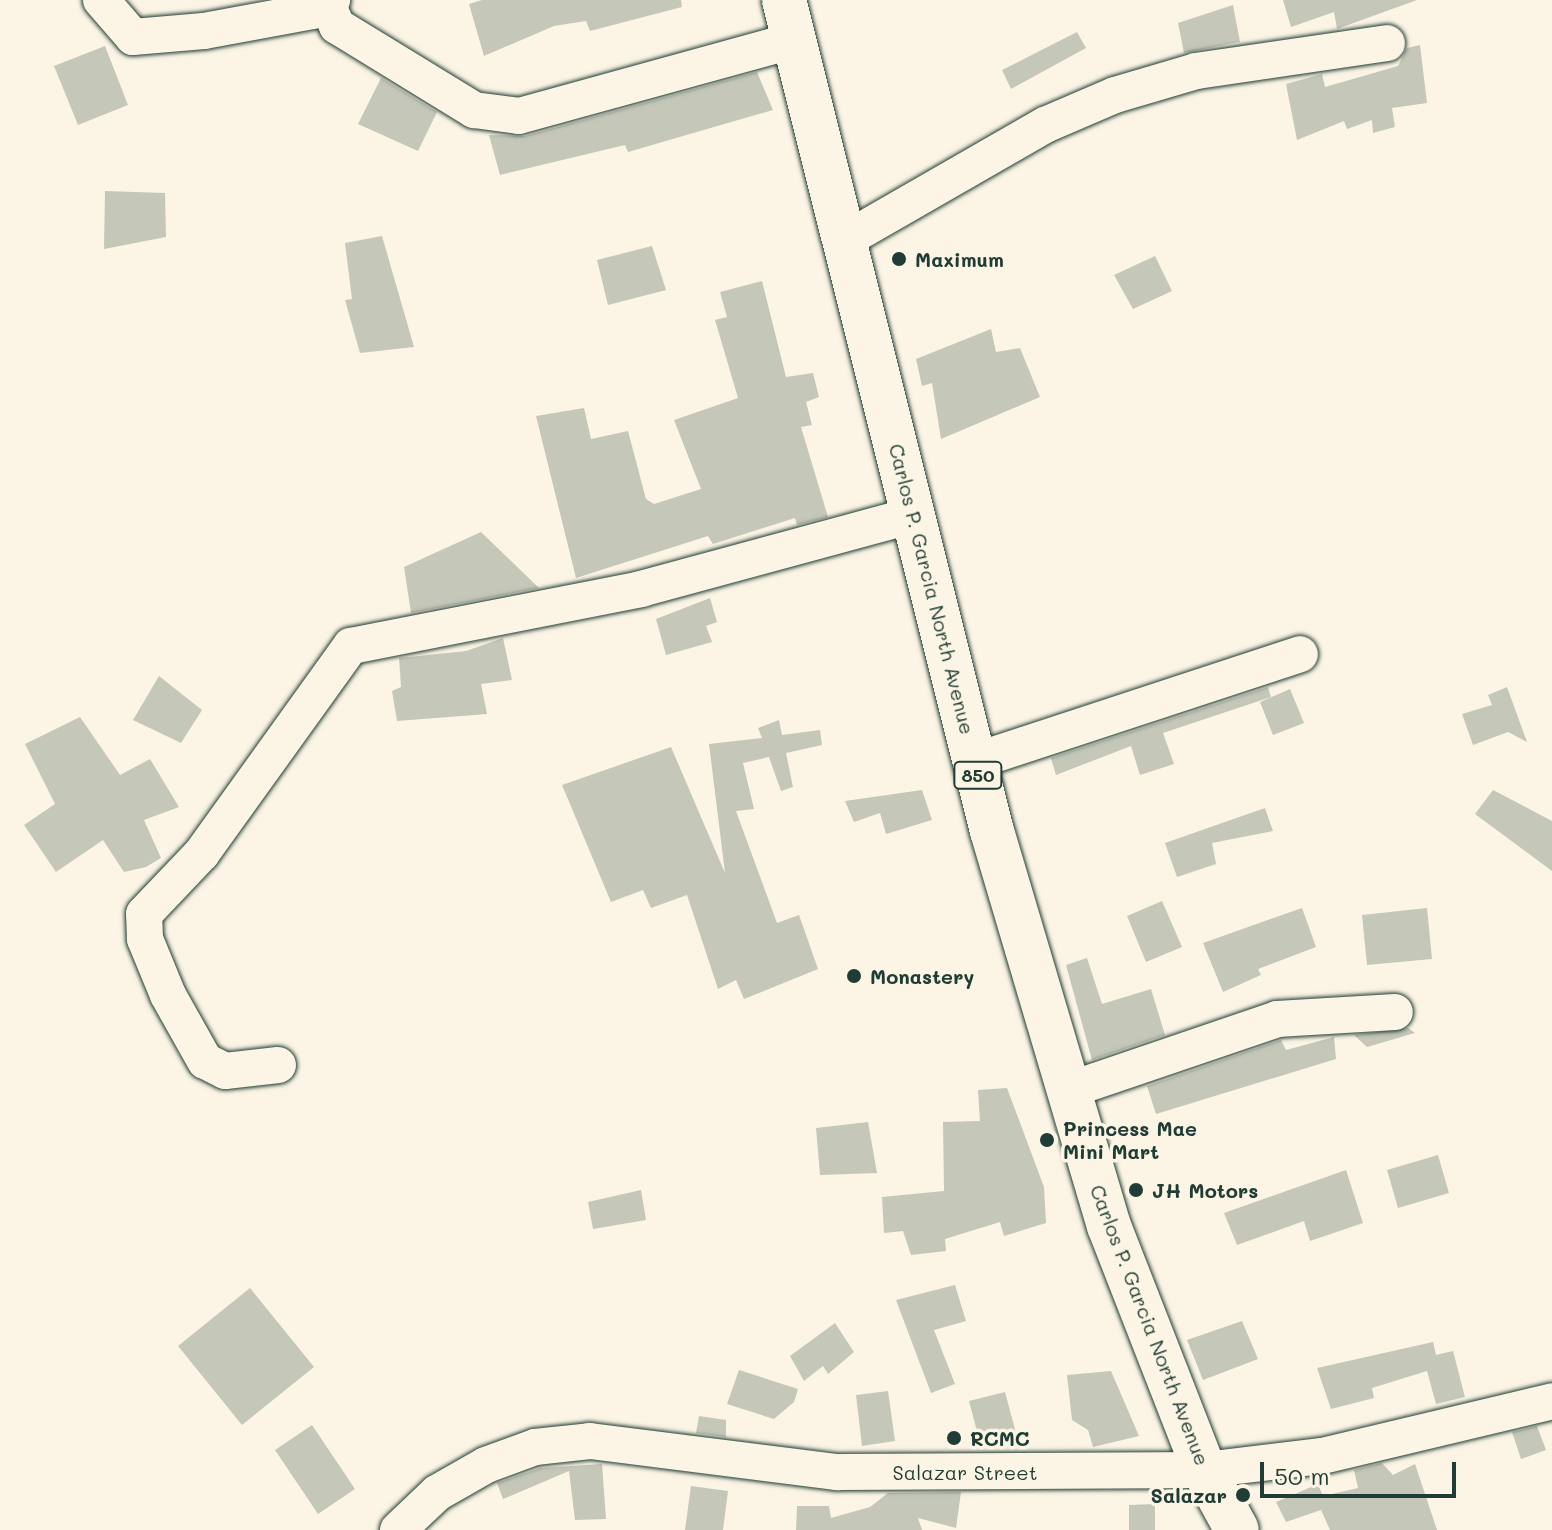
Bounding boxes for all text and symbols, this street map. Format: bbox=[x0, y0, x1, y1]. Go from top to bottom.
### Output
place label: Maximum bbox=[915, 247, 1004, 271]
marker: Maximum bbox=[890, 250, 908, 268]
street label: Carlos P. Garcia North Avenue bbox=[884, 441, 980, 737]
road number: 850 bbox=[952, 761, 1004, 789]
place label: Monastery bbox=[870, 964, 974, 988]
marker: Monastery bbox=[845, 967, 863, 985]
place label: Princess Mae Mini Mart bbox=[1063, 1116, 1197, 1163]
marker: Princess Mae Mini Mart bbox=[1038, 1131, 1056, 1149]
place label: JH Motors bbox=[1152, 1178, 1258, 1202]
street label: Carlos P. Garcia North Avenue bbox=[1085, 1181, 1215, 1469]
marker: JH Motors bbox=[1127, 1181, 1145, 1199]
place label: RCMC bbox=[970, 1426, 1030, 1450]
marker: RCMC bbox=[945, 1429, 963, 1447]
scale bar bbox=[1264, 1446, 1460, 1496]
street label: Salazar Street bbox=[893, 1460, 1037, 1484]
text: 50 m bbox=[1274, 1460, 1330, 1491]
place label: Salazar bbox=[1151, 1483, 1227, 1507]
marker: Salazar bbox=[1234, 1486, 1252, 1504]

